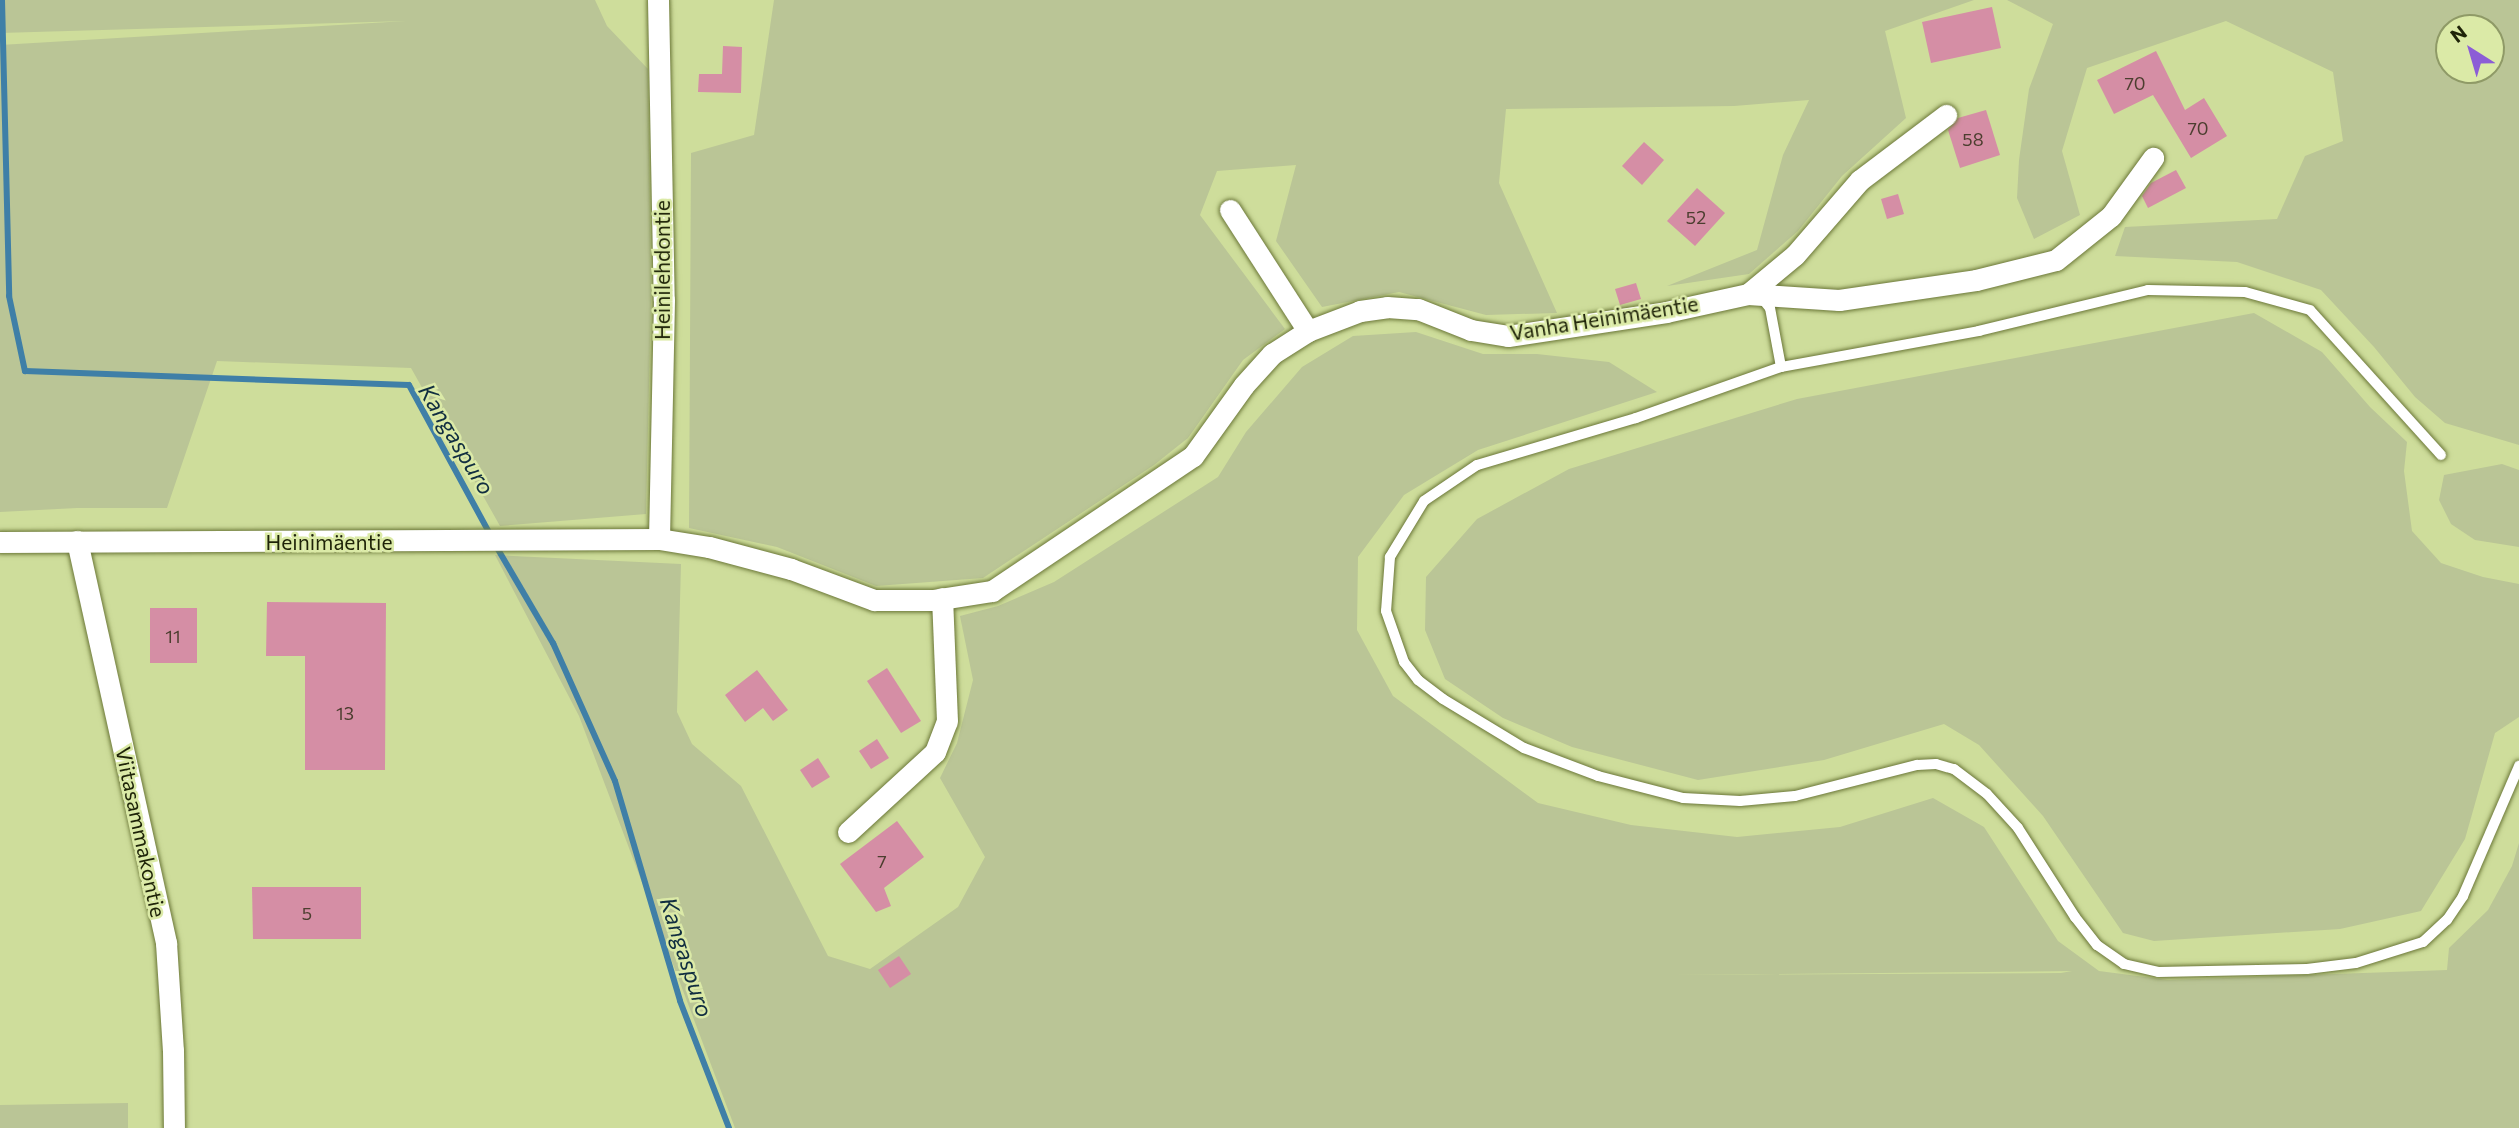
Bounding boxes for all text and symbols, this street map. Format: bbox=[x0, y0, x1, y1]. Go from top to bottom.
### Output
north arrow bbox=[2435, 14, 2505, 84]
text: N bbox=[2446, 20, 2471, 47]
house number: 70 bbox=[2124, 72, 2146, 94]
house number: 70 bbox=[2187, 117, 2209, 139]
house number: 58 bbox=[1962, 128, 1984, 150]
street label: Heinilehdontie bbox=[649, 200, 675, 340]
house number: 52 bbox=[1686, 206, 1706, 228]
street label: Vanha Heinimäentie bbox=[1508, 291, 1700, 345]
water label: Kangaspuro bbox=[413, 379, 501, 499]
street label: Heinimäentie bbox=[265, 529, 393, 555]
house number: 11 bbox=[165, 625, 181, 647]
house number: 13 bbox=[336, 702, 354, 724]
street label: Viitasammakontie bbox=[111, 745, 171, 919]
house number: 7 bbox=[877, 850, 887, 872]
water label: Kangaspuro bbox=[655, 894, 719, 1020]
house number: 5 bbox=[302, 902, 312, 924]

